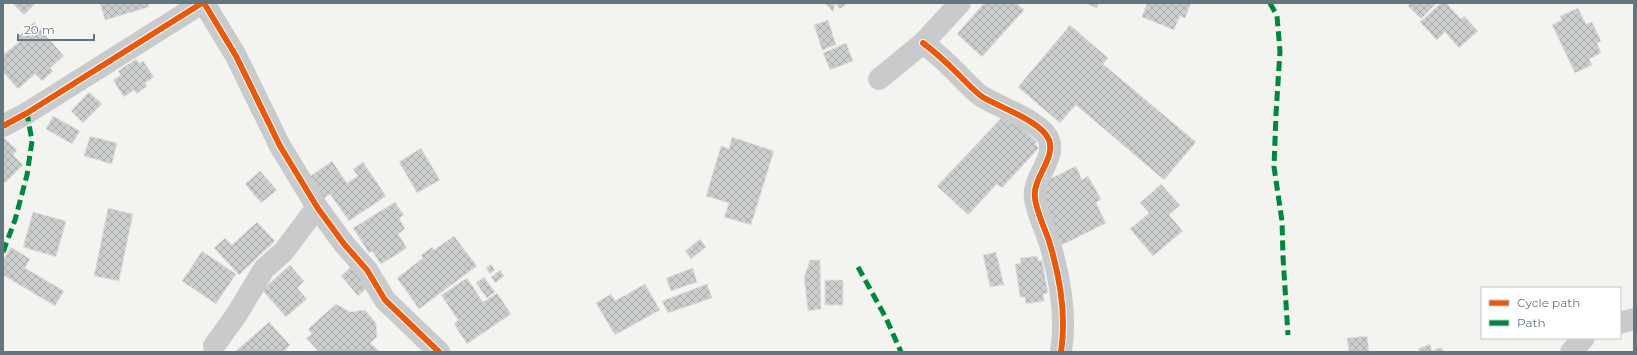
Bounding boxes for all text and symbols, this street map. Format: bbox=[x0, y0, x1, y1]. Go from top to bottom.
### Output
scale bar bbox=[18, 16, 94, 42]
text: 20 m bbox=[24, 22, 55, 37]
legend bbox=[1481, 287, 1621, 339]
text: Cycle path bbox=[1517, 295, 1580, 310]
text: Path bbox=[1517, 315, 1546, 330]

